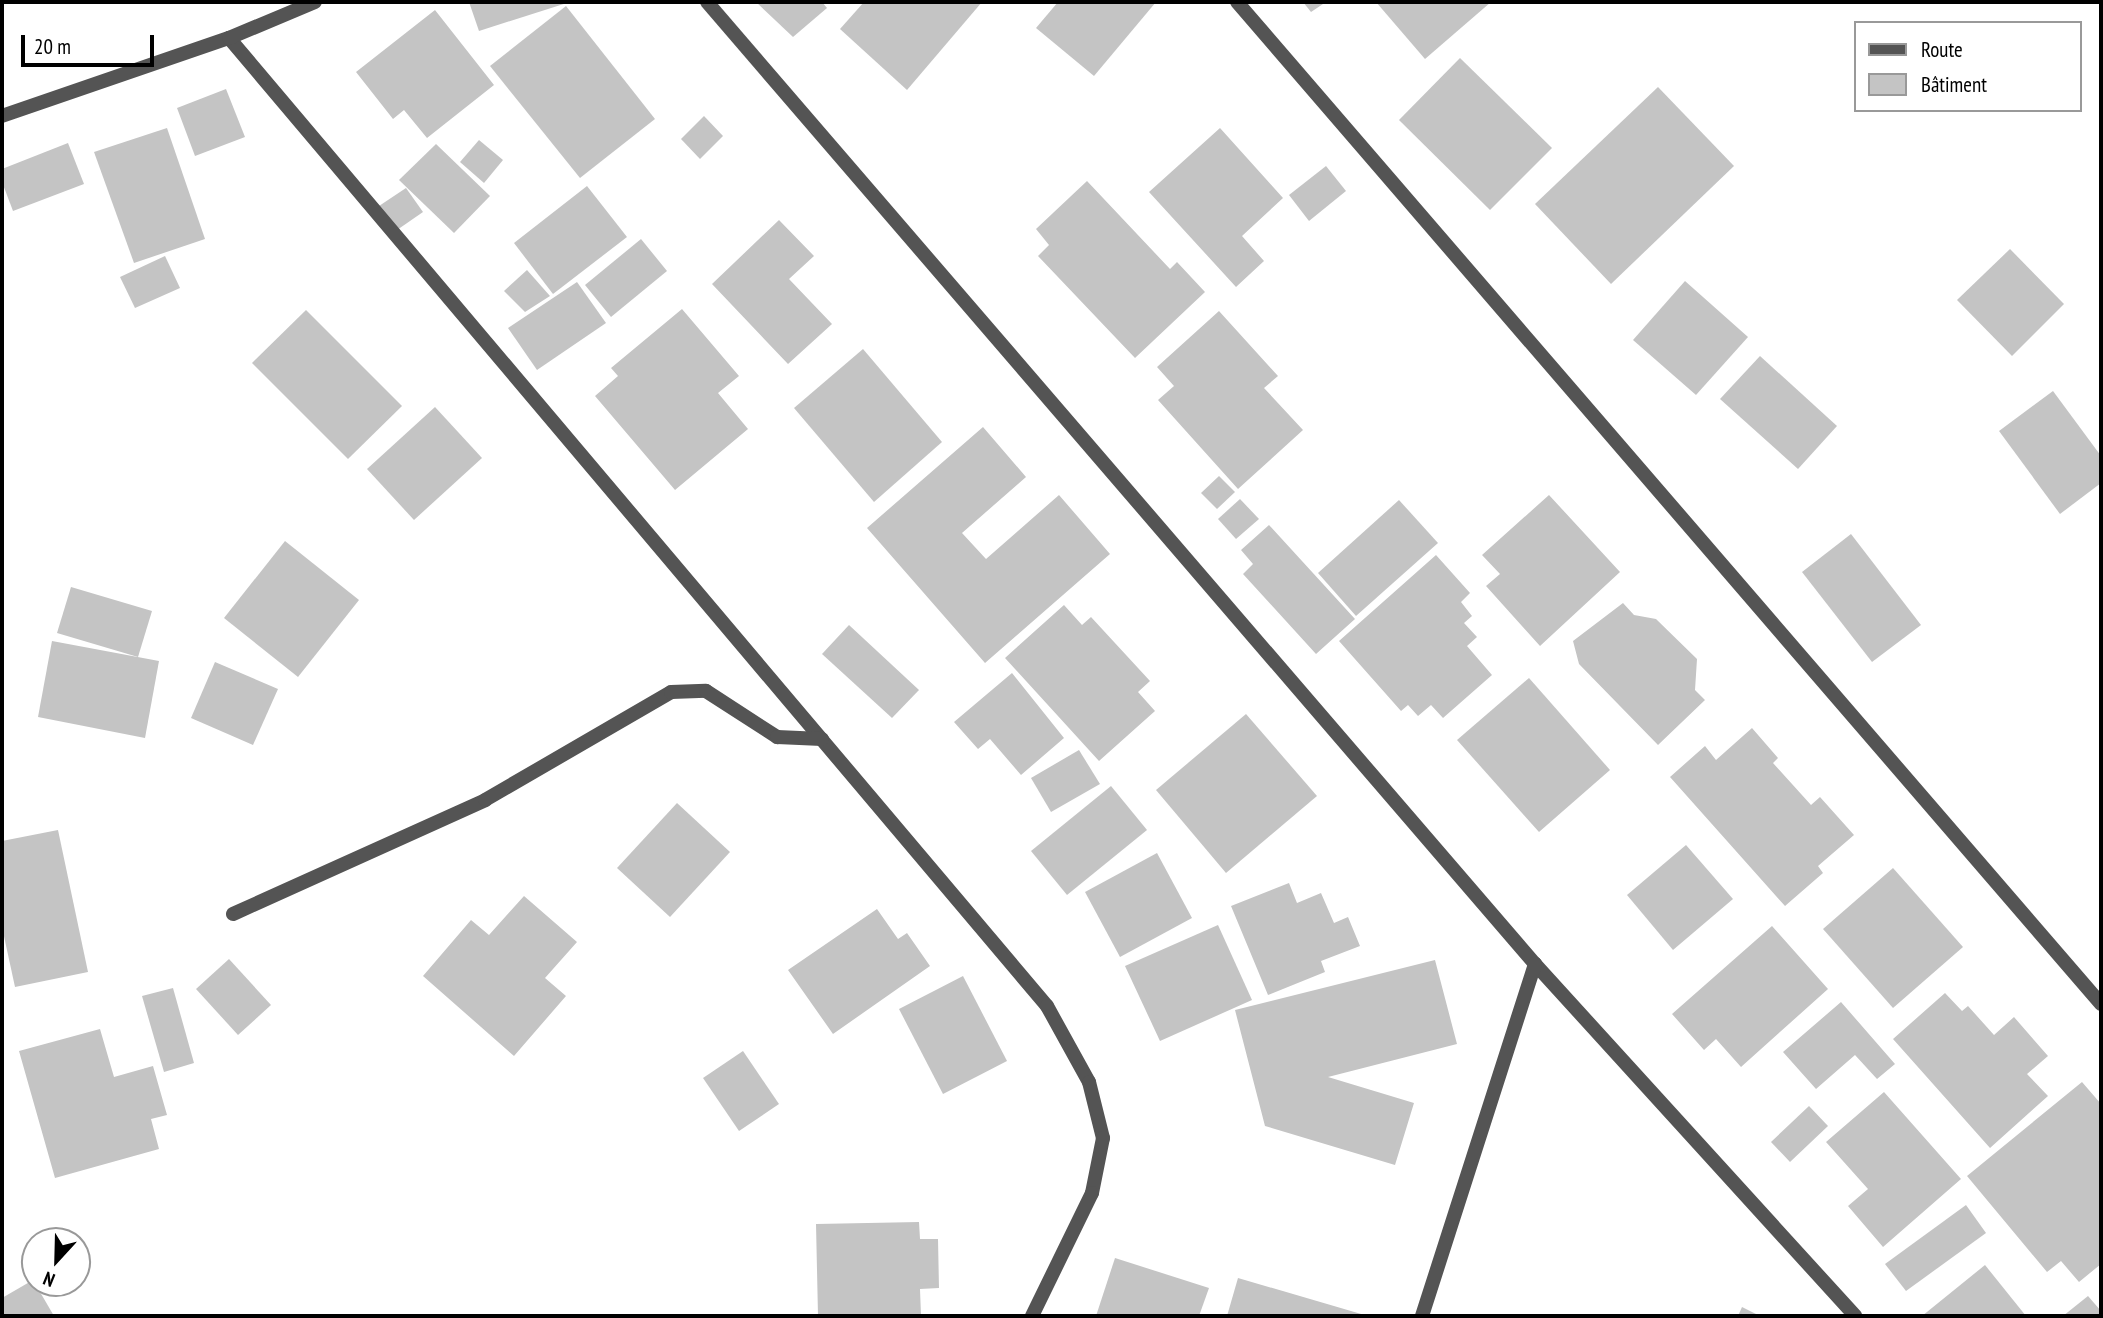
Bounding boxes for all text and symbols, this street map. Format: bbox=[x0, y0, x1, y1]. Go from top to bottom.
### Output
scale bar bbox=[24, 21, 158, 65]
legend bbox=[1854, 21, 2082, 112]
text: 20 m bbox=[34, 33, 71, 60]
text: Route bbox=[1921, 36, 1963, 63]
text: Bâtiment bbox=[1921, 71, 1987, 98]
north arrow bbox=[21, 1227, 91, 1297]
text: N bbox=[40, 1267, 58, 1293]

